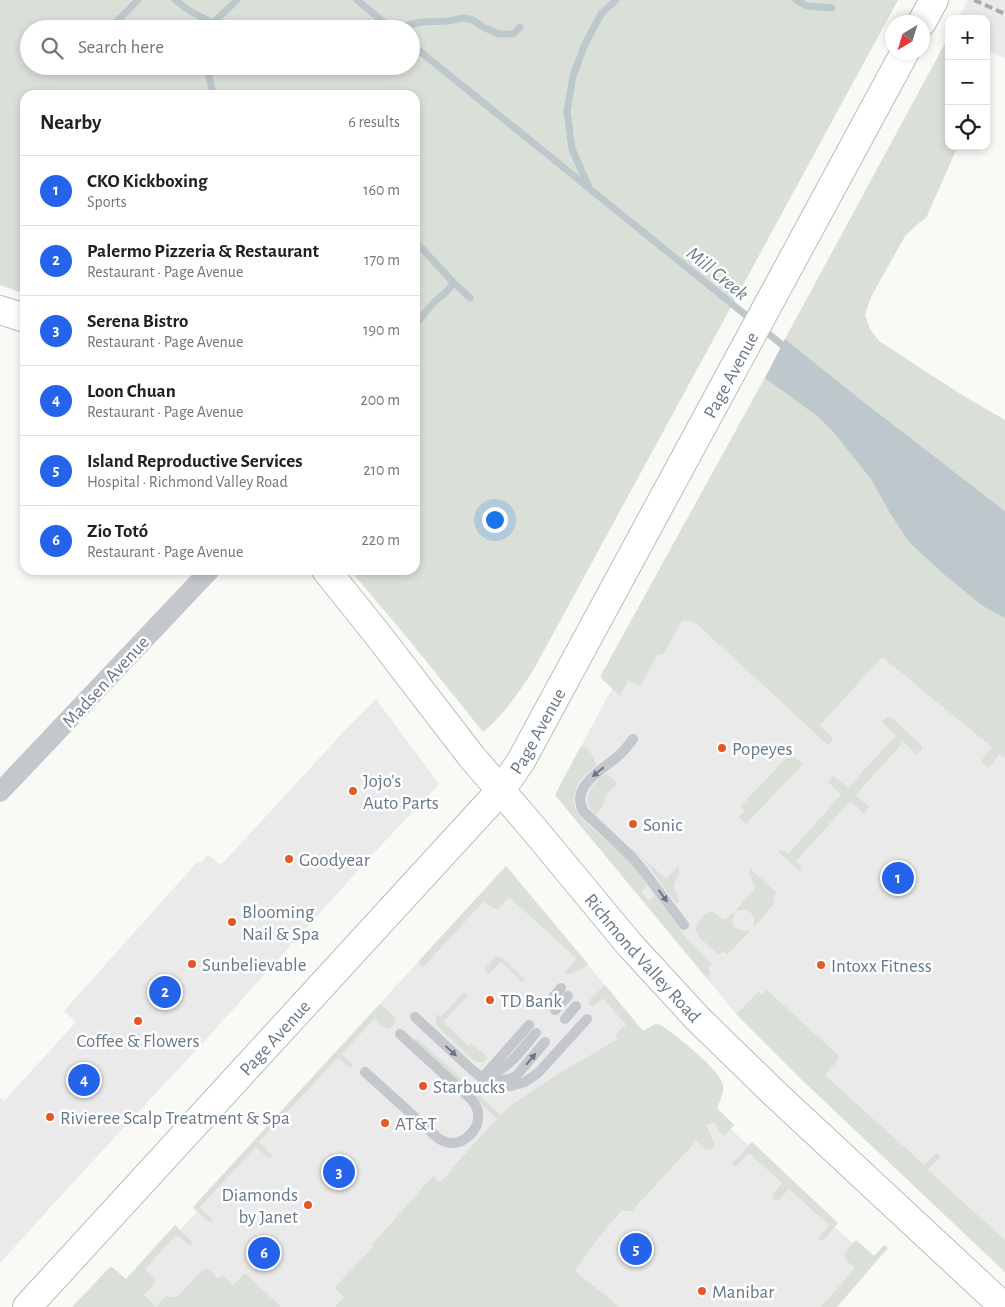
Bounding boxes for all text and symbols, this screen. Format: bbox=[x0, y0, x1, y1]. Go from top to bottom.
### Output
north arrow bbox=[885, 15, 930, 60]
map controls bbox=[945, 15, 990, 150]
button: + bbox=[945, 15, 990, 60]
search box bbox=[20, 20, 420, 75]
icon: search bbox=[38, 34, 66, 62]
text: Search here bbox=[78, 38, 164, 57]
button: − bbox=[945, 60, 990, 105]
button: locate bbox=[945, 105, 990, 150]
text: Nearby bbox=[40, 112, 101, 133]
text: 6 results bbox=[348, 114, 400, 130]
text: CKO Kickboxing bbox=[87, 172, 208, 191]
text: 1 bbox=[53, 182, 59, 198]
text: 160 m bbox=[363, 182, 400, 198]
text: Sports bbox=[87, 194, 127, 210]
text: Palermo Pizzeria & Restaurant bbox=[87, 242, 319, 261]
water label: Mill Creek bbox=[683, 243, 752, 304]
text: 2 bbox=[52, 252, 60, 268]
text: 170 m bbox=[364, 252, 400, 268]
text: Restaurant · Page Avenue bbox=[87, 264, 243, 280]
text: Serena Bistro bbox=[87, 312, 188, 331]
text: 3 bbox=[53, 322, 59, 338]
text: 190 m bbox=[363, 322, 400, 338]
street label: Page Avenue bbox=[701, 329, 762, 422]
text: Restaurant · Page Avenue bbox=[87, 334, 243, 350]
text: Loon Chuan bbox=[87, 382, 176, 401]
text: 4 bbox=[52, 392, 60, 408]
text: 200 m bbox=[360, 392, 400, 408]
text: Restaurant · Page Avenue bbox=[87, 404, 243, 420]
text: Island Reproductive Services bbox=[87, 452, 302, 471]
text: 5 bbox=[53, 462, 59, 478]
text: 210 m bbox=[363, 462, 400, 478]
text: Hospital · Richmond Valley Road bbox=[87, 474, 288, 490]
your location bbox=[482, 507, 508, 533]
text: Zio Totó bbox=[87, 522, 148, 541]
text: 6 bbox=[52, 532, 60, 548]
text: 220 m bbox=[362, 532, 400, 548]
text: Restaurant · Page Avenue bbox=[87, 544, 243, 560]
street label: Madsen Avenue bbox=[59, 633, 153, 731]
street label: Page Avenue bbox=[507, 685, 570, 778]
place label: Popeyes bbox=[732, 740, 792, 759]
marker: Popeyes bbox=[716, 742, 728, 754]
one-way arrow bbox=[591, 767, 604, 778]
place label: Jojo's Auto Parts bbox=[363, 772, 439, 813]
marker: Jojo's Auto Parts bbox=[347, 785, 359, 797]
place label: Sonic bbox=[643, 816, 682, 835]
marker: Sonic bbox=[627, 818, 639, 830]
place label: Goodyear bbox=[299, 851, 370, 870]
marker: Goodyear bbox=[283, 853, 295, 865]
pin: 1 bbox=[882, 859, 914, 897]
street label: Richmond Valley Road bbox=[580, 890, 704, 1027]
one-way arrow bbox=[657, 890, 667, 903]
place label: Blooming Nail & Spa bbox=[242, 903, 320, 944]
marker: Blooming Nail & Spa bbox=[226, 916, 238, 928]
place label: Sunbelievable bbox=[202, 956, 307, 975]
place label: Intoxx Fitness bbox=[831, 957, 932, 976]
marker: Sunbelievable bbox=[186, 958, 198, 970]
marker: Intoxx Fitness bbox=[815, 959, 827, 971]
pin: 2 bbox=[149, 973, 181, 1011]
place label: TD Bank bbox=[500, 992, 562, 1011]
marker: TD Bank bbox=[484, 994, 496, 1006]
street label: Page Avenue bbox=[236, 997, 314, 1080]
marker: Coffee & Flowers bbox=[132, 1015, 144, 1027]
place label: Coffee & Flowers bbox=[76, 1032, 200, 1051]
one-way arrow bbox=[444, 1045, 457, 1056]
one-way arrow bbox=[525, 1054, 537, 1066]
pin: 4 bbox=[68, 1061, 100, 1099]
place label: Starbucks bbox=[433, 1078, 505, 1097]
marker: Starbucks bbox=[417, 1080, 429, 1092]
place label: Rivieree Scalp Treatment & Spa bbox=[60, 1109, 290, 1128]
marker: Rivieree Scalp Treatment & Spa bbox=[44, 1111, 56, 1123]
place label: AT&T bbox=[395, 1115, 437, 1134]
marker: AT&T bbox=[379, 1117, 391, 1129]
pin: 3 bbox=[323, 1153, 355, 1191]
place label: Diamonds by Janet bbox=[222, 1186, 298, 1227]
marker: Diamonds by Janet bbox=[302, 1199, 314, 1211]
pin: 5 bbox=[620, 1230, 652, 1268]
pin: 6 bbox=[248, 1234, 280, 1272]
place label: Manibar bbox=[712, 1283, 774, 1302]
marker: Manibar bbox=[696, 1285, 708, 1297]

